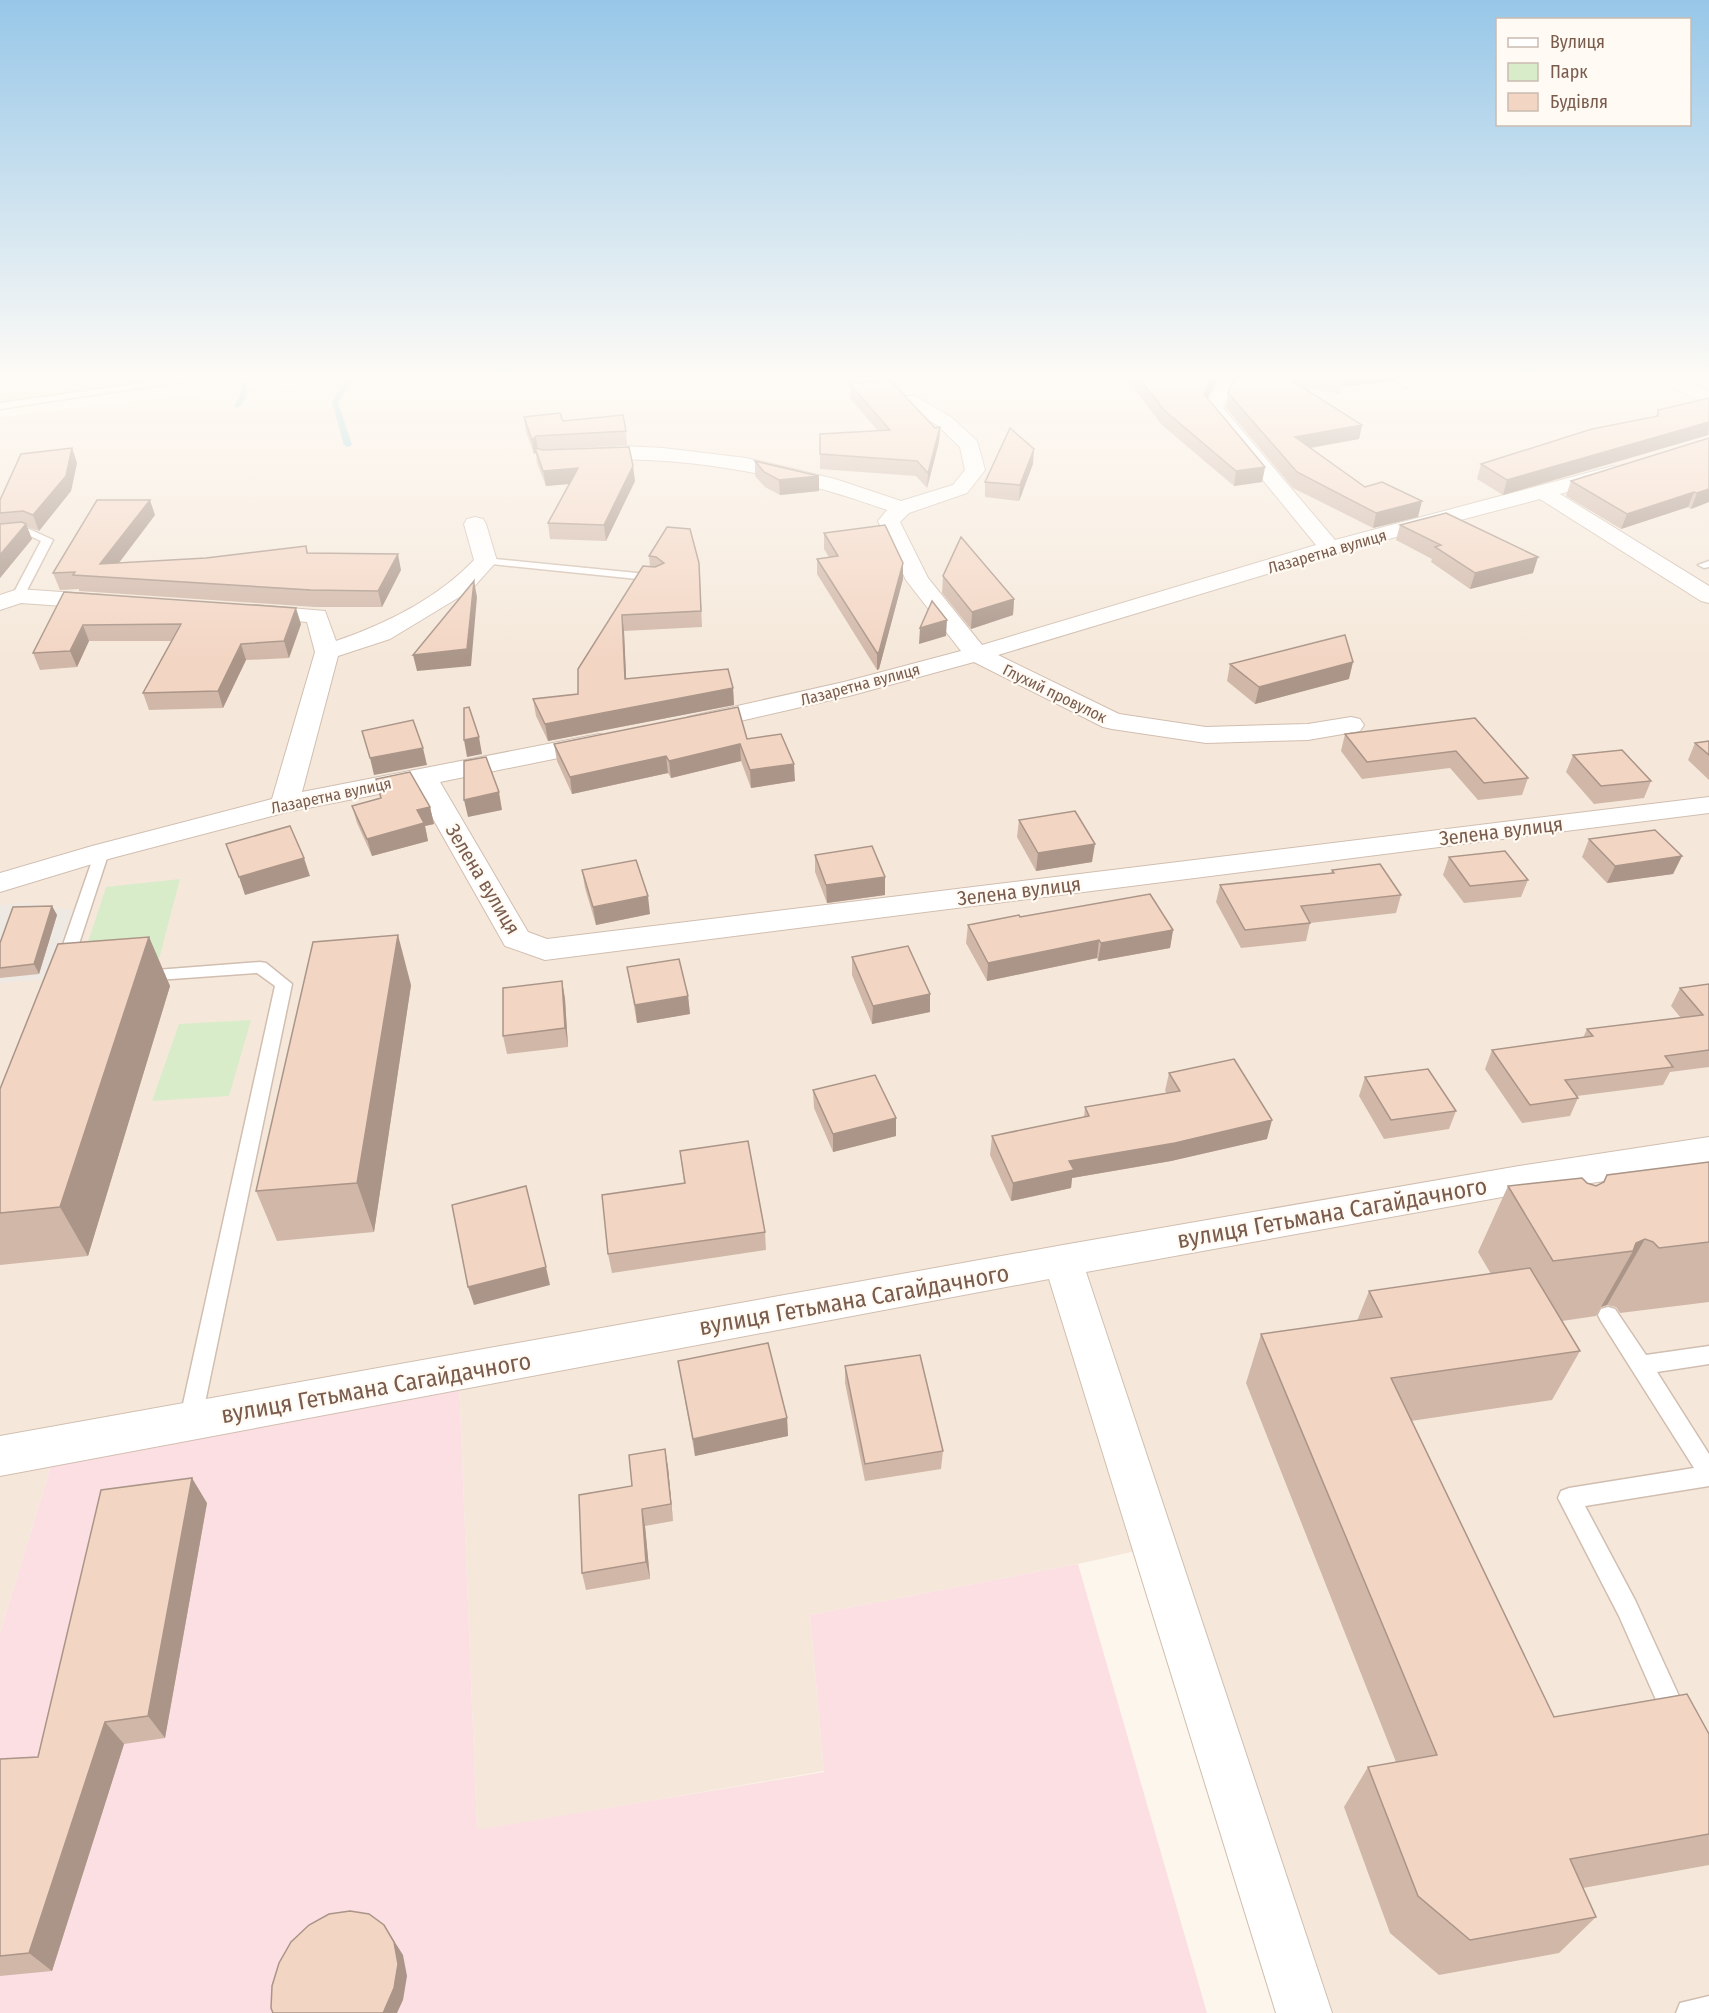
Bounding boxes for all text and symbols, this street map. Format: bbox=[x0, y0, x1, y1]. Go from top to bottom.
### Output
legend bbox=[1496, 18, 1691, 126]
text: Вулиця bbox=[1550, 31, 1605, 53]
text: Парк bbox=[1550, 61, 1588, 83]
text: Будівля bbox=[1550, 91, 1608, 113]
street label: Лазаретна вулиця bbox=[1266, 525, 1389, 578]
street label: Лазаретна вулиця bbox=[798, 659, 922, 710]
street label: Глухий провулок bbox=[1000, 660, 1110, 727]
street label: Лазаретна вулиця bbox=[269, 773, 393, 818]
street label: Зелена вулиця bbox=[1438, 812, 1564, 850]
street label: Зелена вулиця bbox=[441, 819, 525, 939]
street label: Зелена вулиця bbox=[956, 872, 1082, 910]
street label: вулиця Гетьмана Сагайдачного bbox=[1175, 1172, 1489, 1254]
street label: вулиця Гетьмана Сагайдачного bbox=[697, 1259, 1011, 1341]
street label: вулиця Гетьмана Сагайдачного bbox=[219, 1347, 533, 1429]

